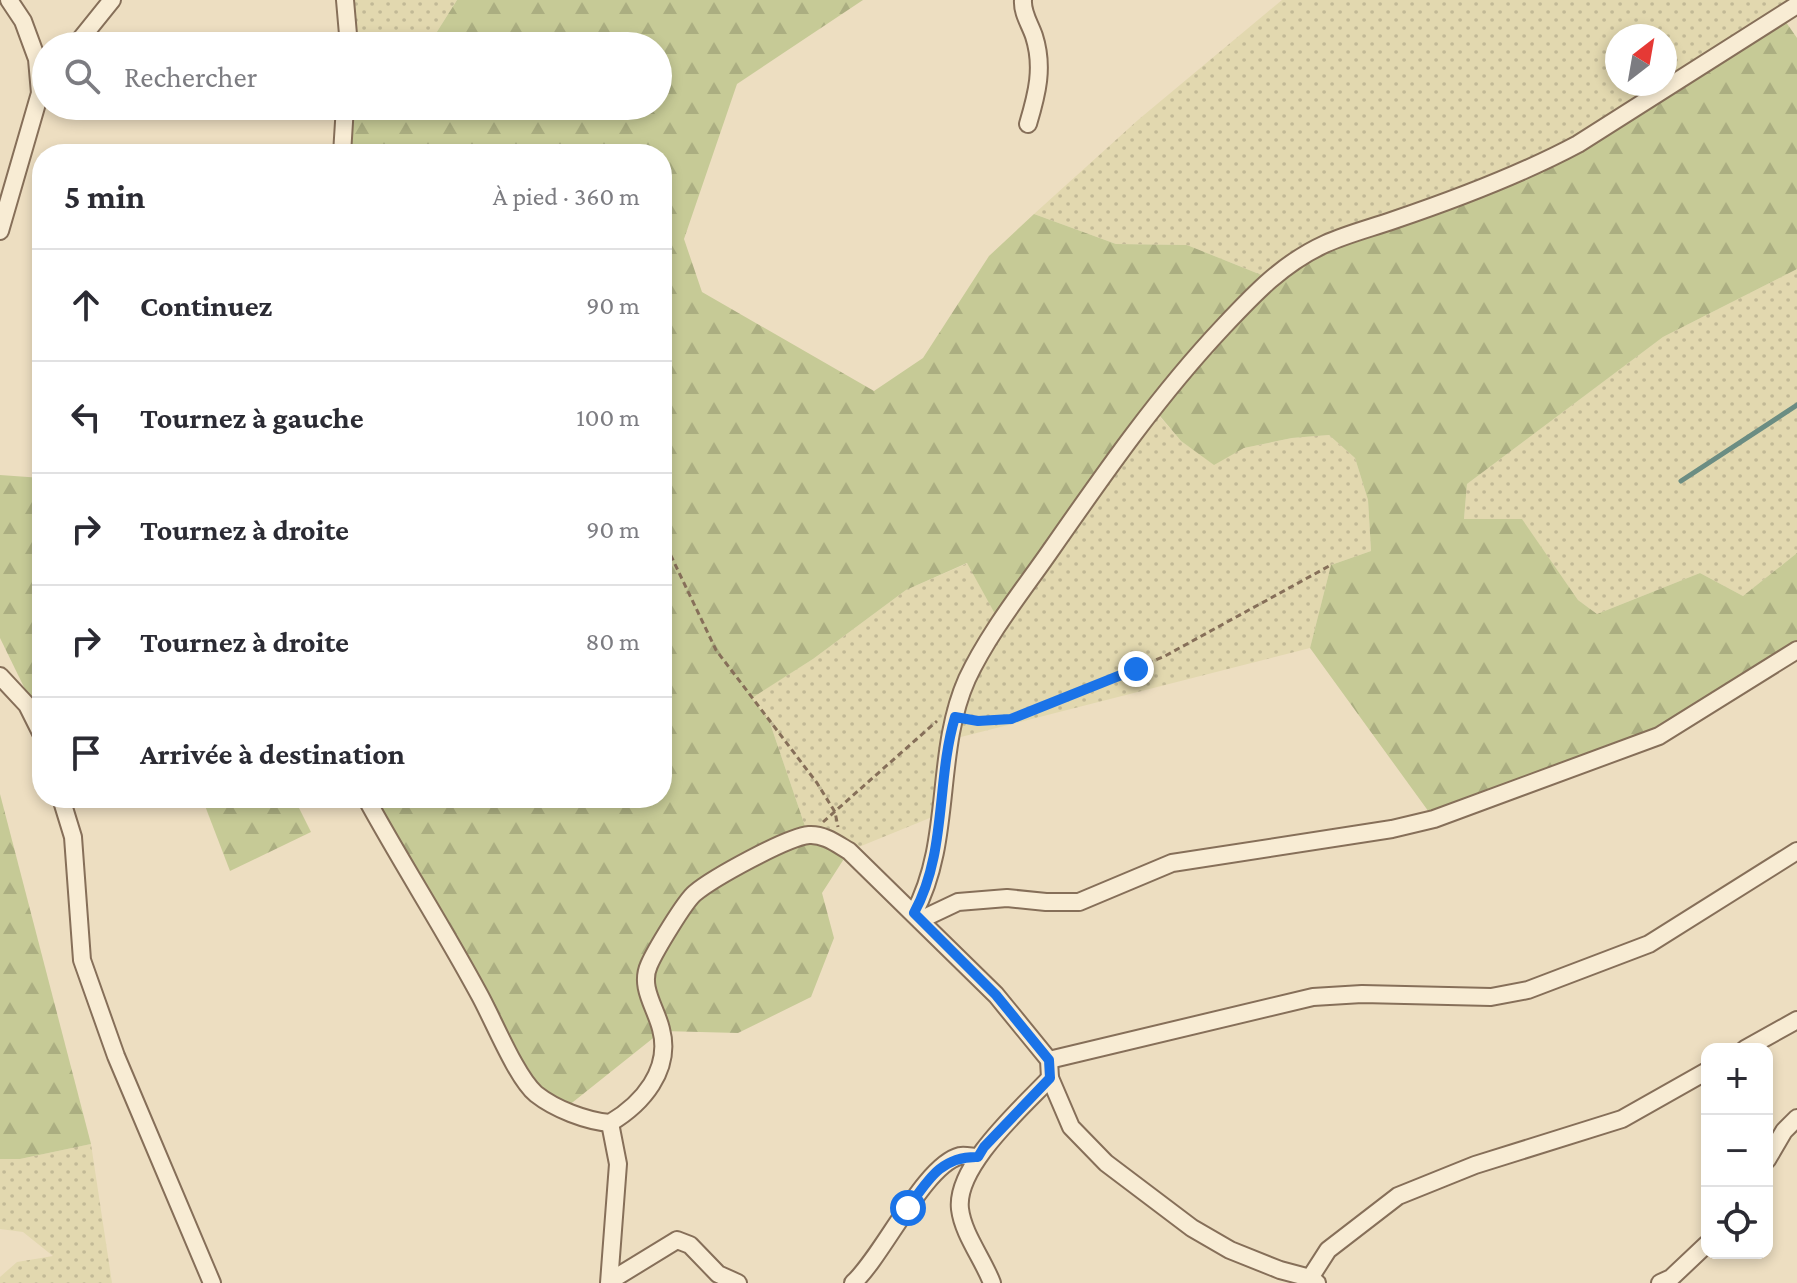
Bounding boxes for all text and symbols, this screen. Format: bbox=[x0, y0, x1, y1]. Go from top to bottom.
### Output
north arrow bbox=[1605, 24, 1677, 96]
search box bbox=[32, 32, 672, 120]
icon: search bbox=[60, 54, 104, 98]
text: Rechercher bbox=[124, 60, 257, 93]
text: 5 min bbox=[64, 178, 145, 215]
text: À pied · 360 m bbox=[493, 182, 640, 211]
icon: ahead bbox=[64, 283, 108, 327]
text: Continuez bbox=[140, 289, 272, 322]
text: 90 m bbox=[586, 291, 640, 320]
icon: left bbox=[64, 395, 108, 439]
text: Tournez à gauche bbox=[140, 401, 364, 434]
text: 100 m bbox=[576, 403, 640, 432]
icon: right bbox=[64, 507, 108, 551]
text: Tournez à droite bbox=[140, 513, 349, 546]
text: 90 m bbox=[586, 515, 640, 544]
icon: right bbox=[64, 619, 108, 663]
text: Tournez à droite bbox=[140, 625, 349, 658]
text: 80 m bbox=[586, 627, 640, 656]
route end bbox=[1118, 651, 1154, 687]
icon: arrive bbox=[64, 731, 108, 775]
text: Arrivée à destination bbox=[140, 737, 405, 770]
map controls bbox=[1701, 1043, 1773, 1259]
button: + bbox=[1701, 1043, 1773, 1115]
button: − bbox=[1701, 1115, 1773, 1187]
button: locate bbox=[1701, 1187, 1773, 1259]
route start bbox=[890, 1190, 926, 1226]

